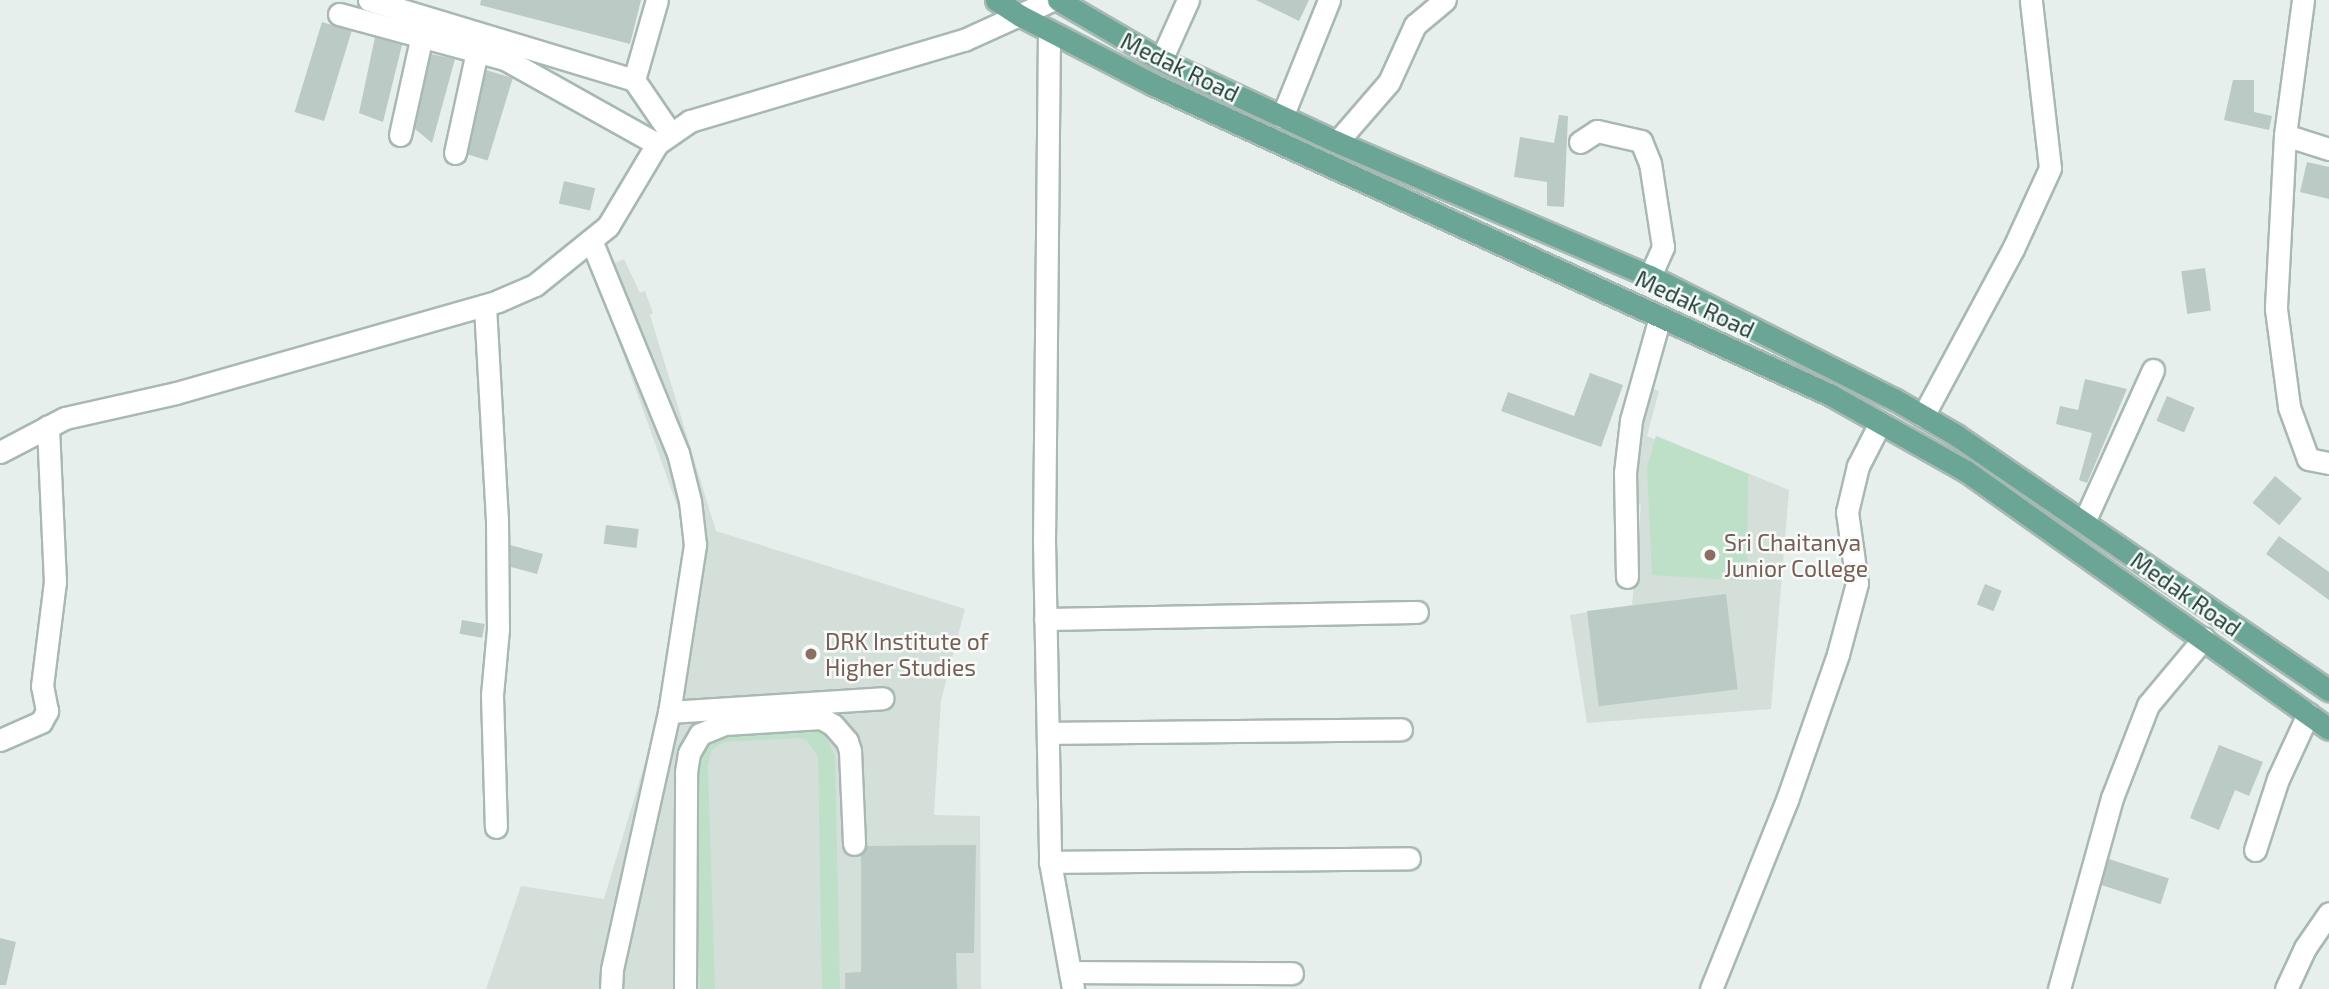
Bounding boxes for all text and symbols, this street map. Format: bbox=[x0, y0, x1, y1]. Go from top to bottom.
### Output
street label: Medak Road bbox=[1116, 27, 1244, 107]
street label: Medak Road bbox=[1631, 264, 1759, 344]
place label: Sri Chaitanya Junior College bbox=[1724, 528, 1869, 582]
street label: Medak Road bbox=[2126, 546, 2246, 642]
marker: Sri Chaitanya Junior College bbox=[1702, 547, 1718, 563]
place label: DRK Institute of Higher Studies bbox=[825, 627, 989, 681]
marker: DRK Institute of Higher Studies bbox=[803, 646, 819, 662]

